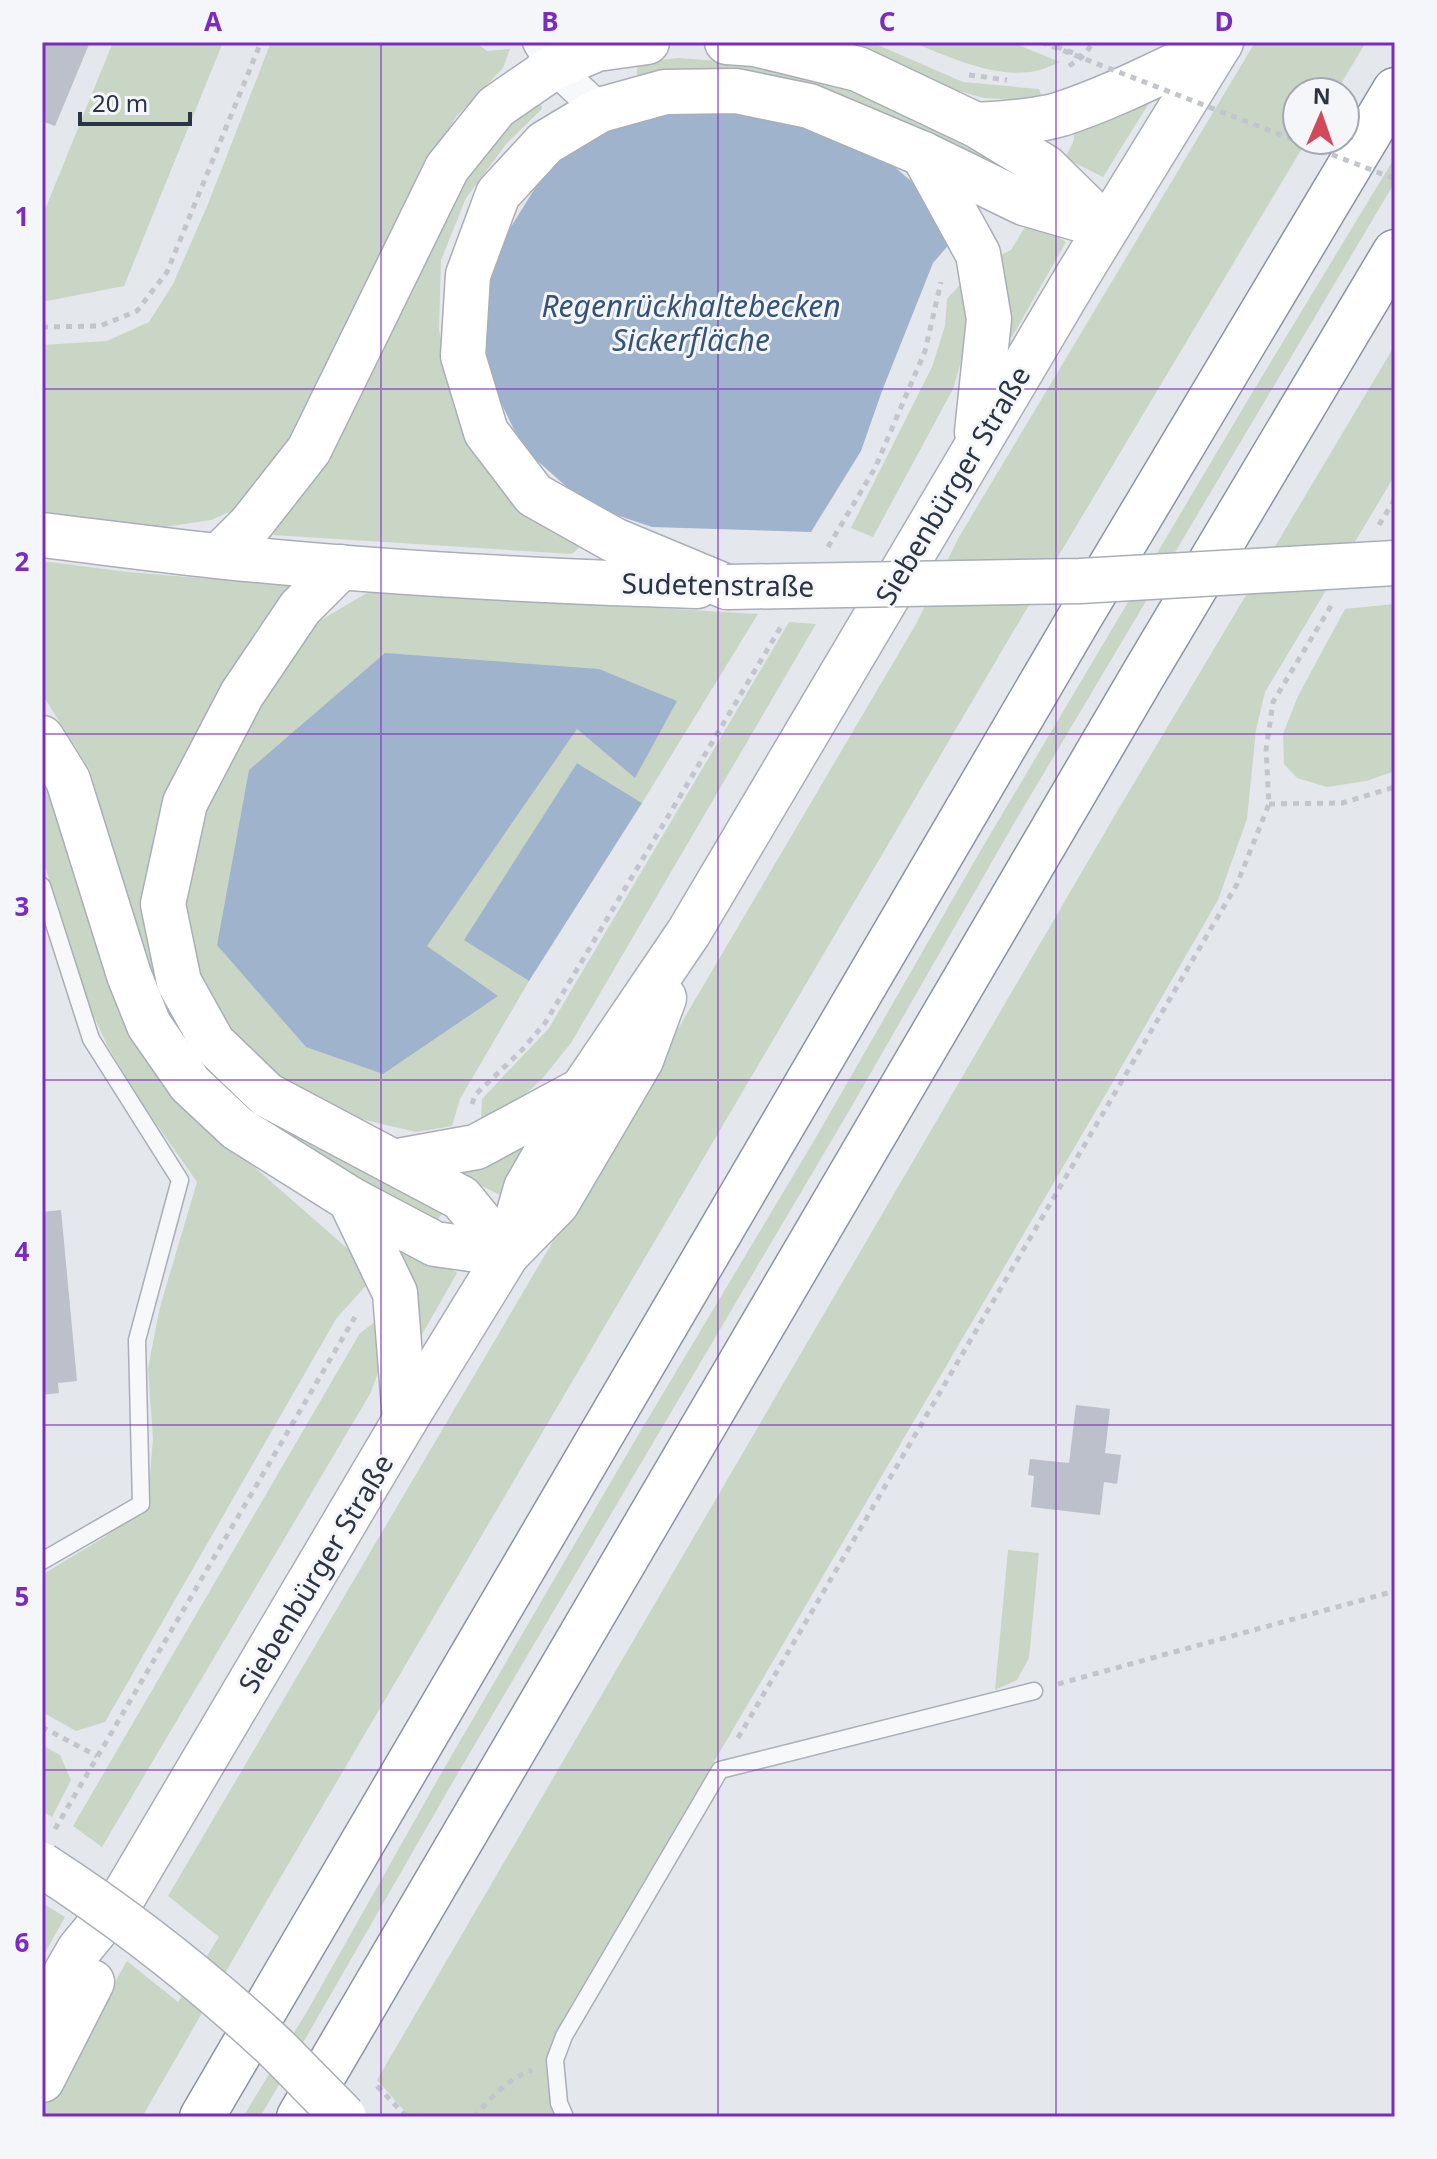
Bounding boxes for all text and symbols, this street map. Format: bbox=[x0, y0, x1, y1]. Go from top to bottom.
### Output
text: A bbox=[204, 3, 222, 39]
text: B bbox=[541, 3, 559, 39]
text: C bbox=[879, 3, 895, 39]
text: D bbox=[1214, 3, 1234, 39]
scale bar bbox=[80, 76, 190, 126]
north arrow bbox=[1281, 76, 1361, 156]
text: N bbox=[1312, 80, 1331, 110]
text: 20 m bbox=[92, 86, 148, 119]
text: 1 bbox=[15, 198, 29, 234]
water label: Regenrückhaltebecken Sickerfläche bbox=[541, 285, 841, 360]
street label: Siebenbürger Straße bbox=[866, 359, 1038, 611]
text: 2 bbox=[15, 543, 30, 579]
street label: Sudetenstraße bbox=[621, 563, 815, 605]
text: 3 bbox=[15, 888, 29, 924]
text: 4 bbox=[15, 1233, 30, 1269]
street label: Siebenbürger Straße bbox=[229, 1447, 401, 1699]
text: 5 bbox=[15, 1578, 29, 1614]
text: 6 bbox=[15, 1924, 30, 1960]

